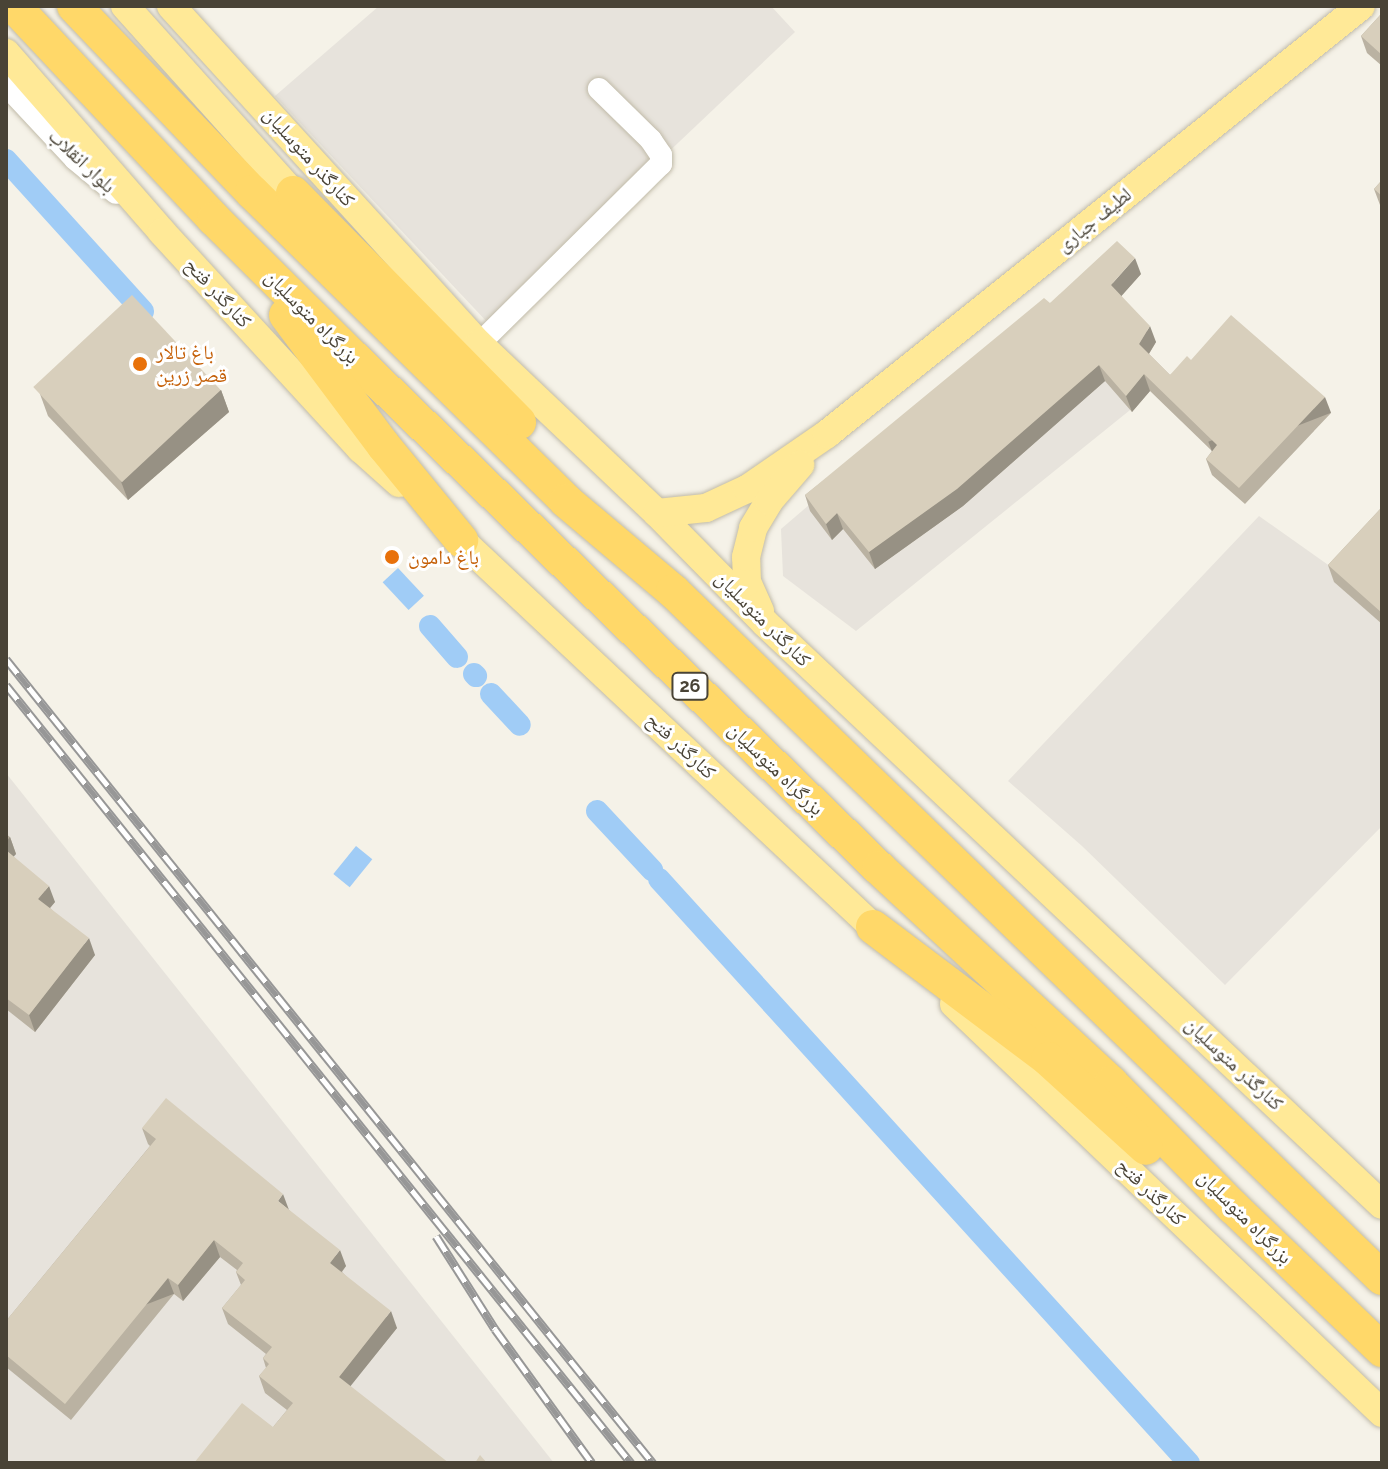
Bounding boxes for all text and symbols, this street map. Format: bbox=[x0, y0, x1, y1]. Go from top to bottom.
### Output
street label: کنارگذر متوسلیان bbox=[258, 102, 360, 212]
street label: بلوار انقلاب bbox=[43, 124, 121, 198]
street label: لطیف جباری bbox=[1052, 183, 1136, 257]
street label: کنارگذر فتح bbox=[180, 253, 256, 333]
street label: بزرگراه متوسلیان bbox=[260, 265, 364, 369]
place label: باغ تالار قصر زرین bbox=[156, 340, 227, 387]
marker: باغ تالار قصر زرین bbox=[131, 355, 149, 373]
place label: باغ دامون bbox=[408, 545, 479, 569]
marker: باغ دامون bbox=[383, 548, 401, 566]
street label: کنارگذر متوسلیان bbox=[710, 566, 816, 672]
road number: 26 bbox=[670, 672, 710, 700]
street label: کنارگذر فتح bbox=[641, 708, 721, 784]
street label: بزرگراه متوسلیان bbox=[723, 718, 829, 820]
street label: کنارگذر متوسلیان bbox=[1180, 1013, 1288, 1115]
street label: کنارگذر فتح bbox=[1112, 1153, 1190, 1231]
street label: بزرگراه متوسلیان bbox=[1193, 1165, 1297, 1269]

